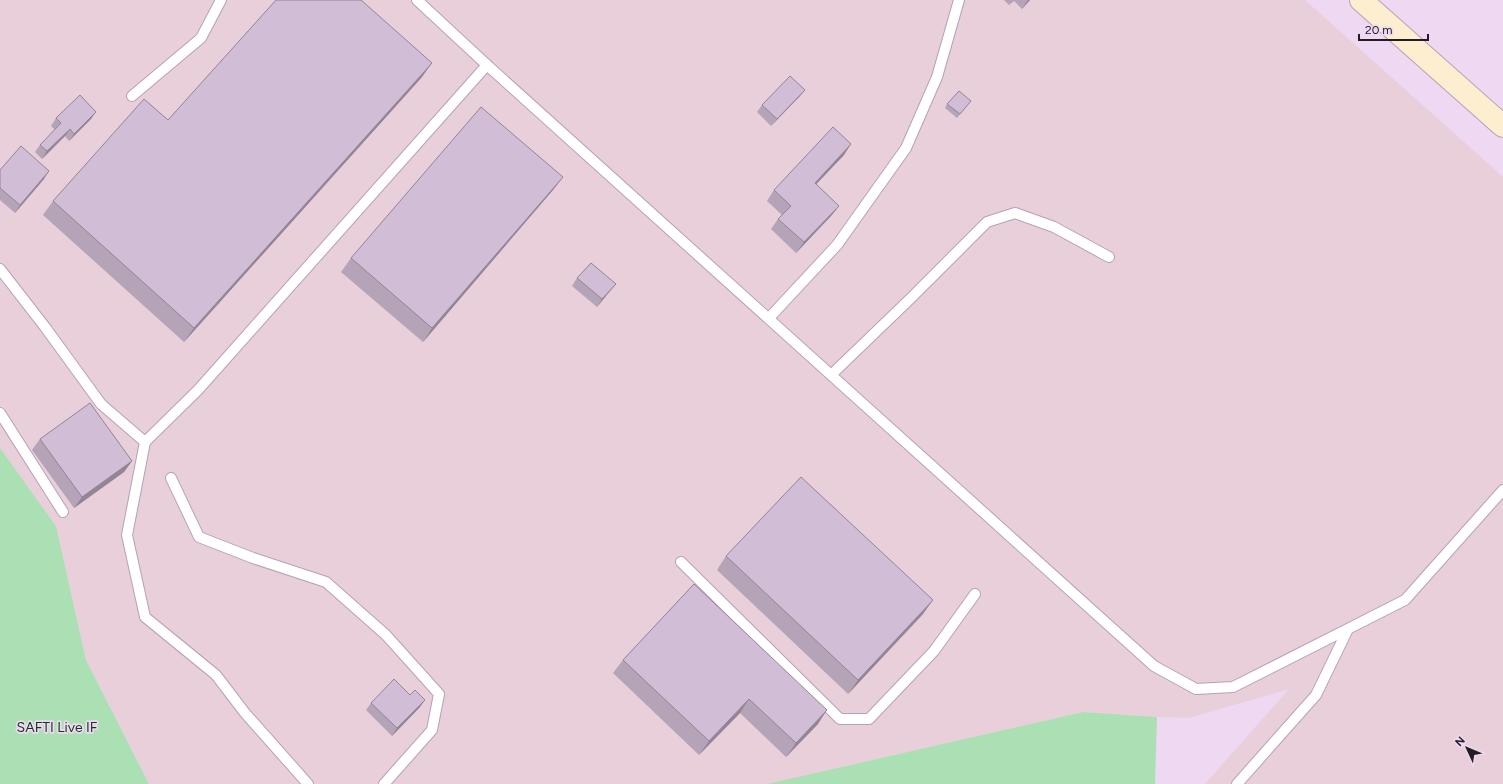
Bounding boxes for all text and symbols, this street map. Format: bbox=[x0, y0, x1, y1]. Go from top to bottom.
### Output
scale bar bbox=[1359, 16, 1428, 42]
text: 20 m bbox=[1365, 23, 1393, 37]
park label: SAFTI Live IF bbox=[17, 719, 98, 736]
north arrow bbox=[1447, 728, 1487, 768]
text: N bbox=[1453, 734, 1468, 749]

